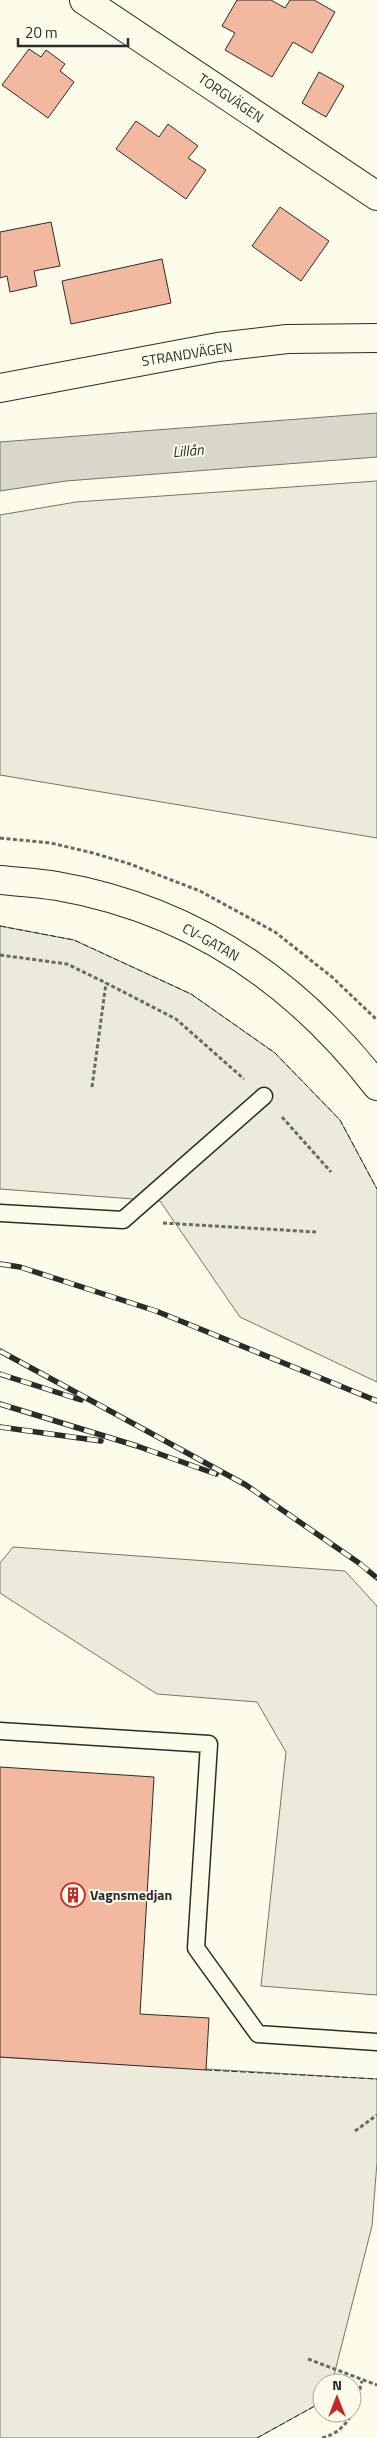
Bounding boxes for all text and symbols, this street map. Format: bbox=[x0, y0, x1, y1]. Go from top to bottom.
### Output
scale bar bbox=[18, 15, 128, 47]
text: 20 m bbox=[25, 21, 58, 44]
street label: TORGVÄGEN bbox=[194, 68, 268, 127]
street label: STRANDVÄGEN bbox=[140, 336, 234, 371]
water label: Lillån bbox=[172, 438, 205, 463]
street label: CV-GATAN bbox=[179, 917, 244, 966]
building icon: Vagnsmedjan bbox=[60, 1882, 86, 1908]
place label: Vagnsmedjan bbox=[90, 1884, 172, 1905]
north arrow bbox=[312, 2373, 362, 2423]
text: N bbox=[332, 2374, 342, 2395]

